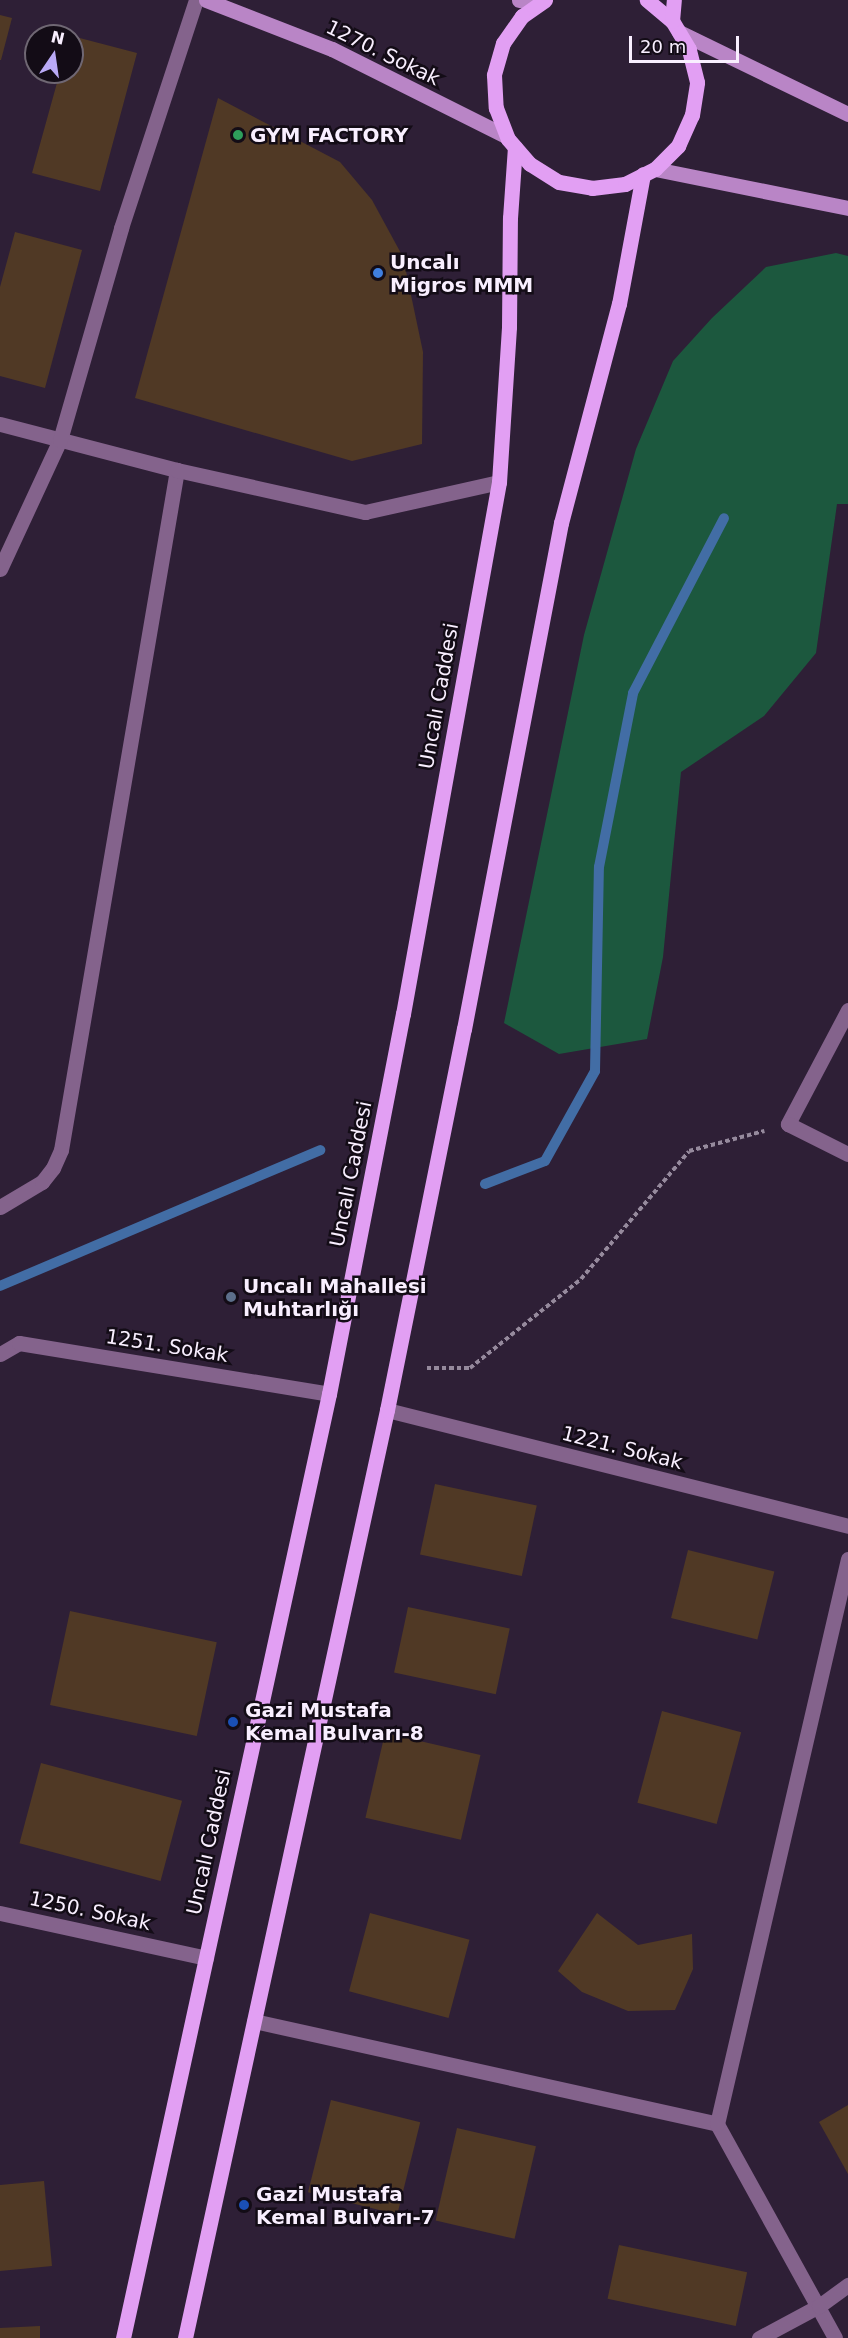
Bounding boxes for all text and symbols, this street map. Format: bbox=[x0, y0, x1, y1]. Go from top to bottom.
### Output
street label: 1270. Sokak bbox=[322, 15, 444, 91]
north arrow bbox=[24, 24, 84, 84]
scale bar bbox=[632, 24, 742, 62]
text: N bbox=[49, 27, 66, 49]
text: 20 m bbox=[640, 36, 686, 57]
place label: GYM FACTORY bbox=[250, 123, 408, 147]
marker: GYM FACTORY bbox=[231, 128, 245, 142]
place label: Uncalı Migros MMM bbox=[390, 250, 533, 297]
marker: Uncalı Migros MMM bbox=[371, 266, 385, 280]
street label: Uncalı Caddesi bbox=[414, 621, 464, 771]
street label: Uncalı Caddesi bbox=[325, 1099, 377, 1249]
place label: Uncalı Mahallesi Muhtarlığı bbox=[243, 1274, 427, 1321]
marker: Uncalı Mahallesi Muhtarlığı bbox=[224, 1290, 238, 1304]
street label: 1251. Sokak bbox=[104, 1324, 230, 1368]
street label: 1221. Sokak bbox=[559, 1421, 685, 1475]
place label: Gazi Mustafa Kemal Bulvarı-8 bbox=[245, 1698, 424, 1745]
marker: Gazi Mustafa Kemal Bulvarı-8 bbox=[226, 1715, 240, 1729]
street label: Uncalı Caddesi bbox=[182, 1767, 236, 1917]
street label: 1250. Sokak bbox=[27, 1886, 153, 1936]
place label: Gazi Mustafa Kemal Bulvarı-7 bbox=[256, 2182, 435, 2229]
marker: Gazi Mustafa Kemal Bulvarı-7 bbox=[237, 2198, 251, 2212]

